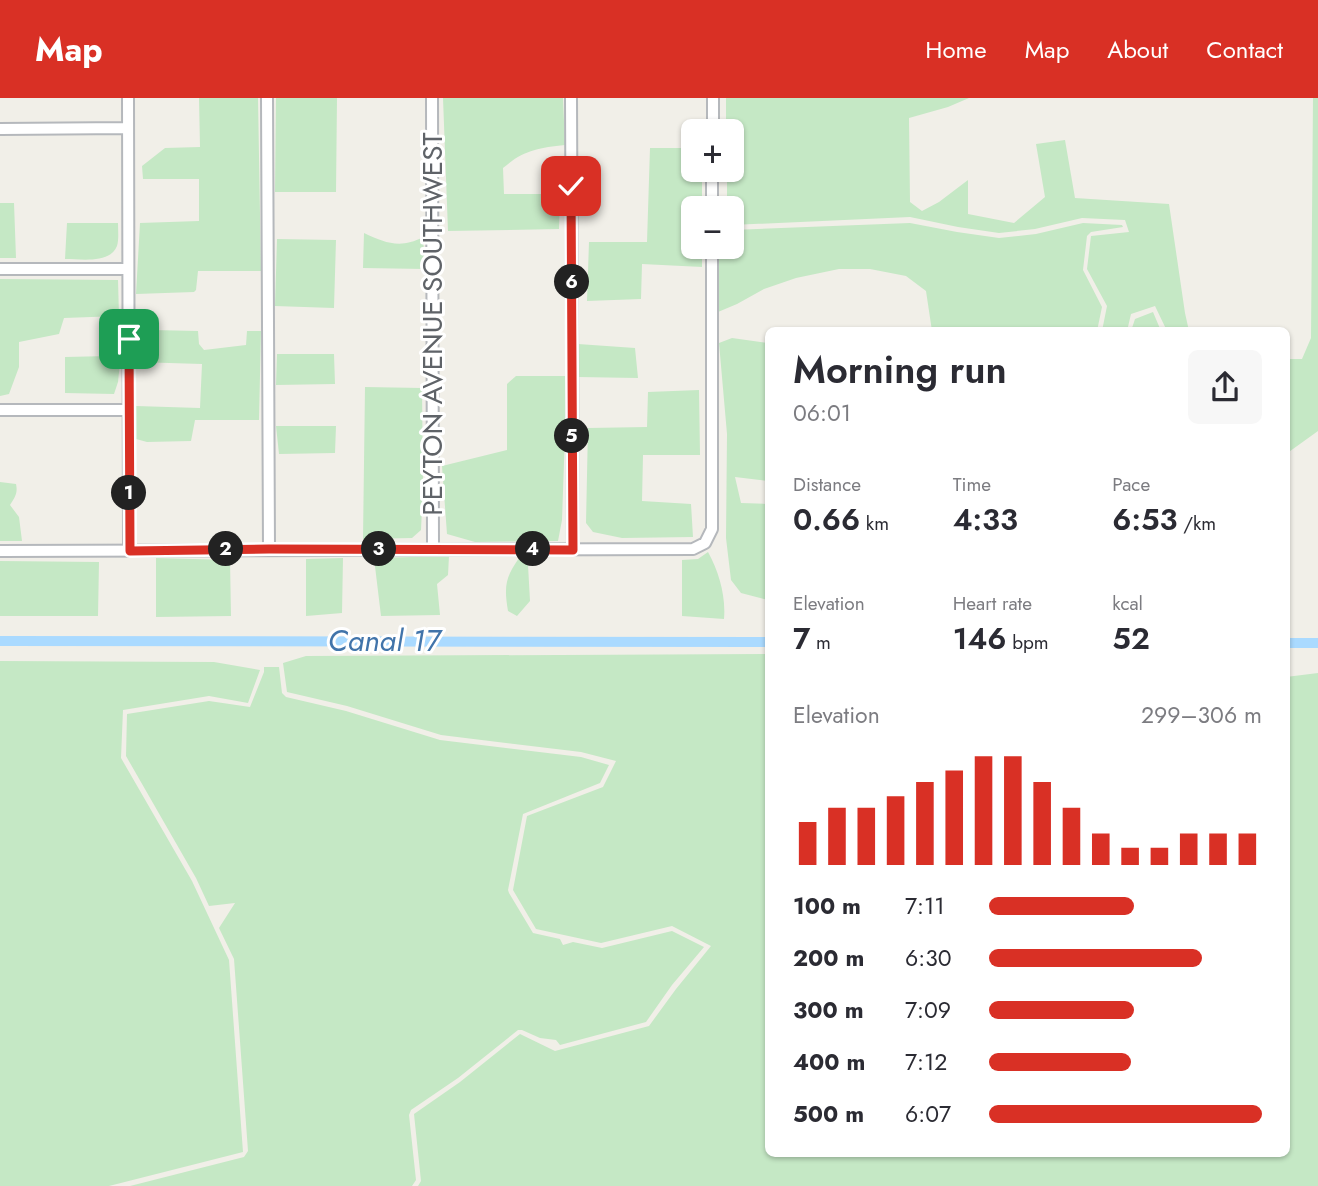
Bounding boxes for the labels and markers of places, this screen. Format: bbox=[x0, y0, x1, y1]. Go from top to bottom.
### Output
pin bbox=[541, 156, 601, 216]
pin: 6 bbox=[554, 264, 590, 300]
pin bbox=[99, 309, 159, 369]
pin: 5 bbox=[554, 418, 590, 454]
pin: 1 bbox=[111, 476, 146, 510]
pin: 2 bbox=[208, 532, 244, 566]
pin: 3 bbox=[362, 532, 396, 566]
pin: 4 bbox=[516, 532, 550, 566]

